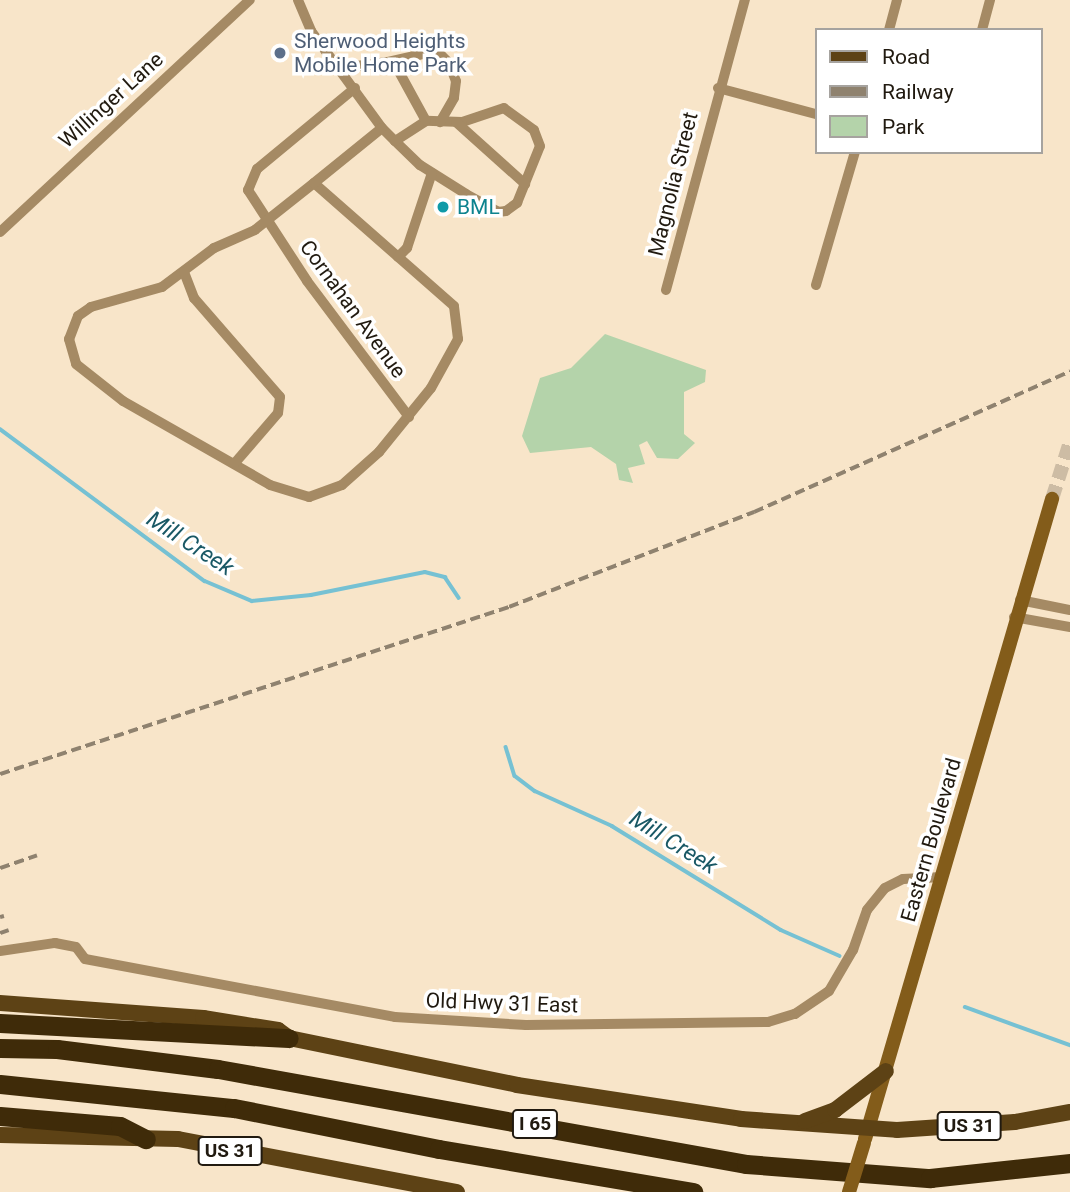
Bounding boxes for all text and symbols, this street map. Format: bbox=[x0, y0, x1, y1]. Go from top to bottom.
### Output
place label: Sherwood Heights Mobile Home Park bbox=[294, 28, 467, 78]
legend bbox=[814, 28, 1042, 154]
marker: Sherwood Heights Mobile Home Park bbox=[272, 45, 288, 61]
text: Road bbox=[882, 45, 930, 69]
street label: Willinger Lane bbox=[54, 47, 168, 153]
text: Railway bbox=[882, 80, 954, 104]
street label: Magnolia Street bbox=[643, 109, 703, 259]
text: Park bbox=[882, 115, 924, 139]
place label: BML bbox=[457, 194, 500, 220]
marker: BML bbox=[435, 199, 451, 215]
street label: Cornahan Avenue bbox=[295, 235, 411, 383]
water label: Mill Creek bbox=[141, 506, 239, 582]
street label: Eastern Boulevard bbox=[896, 755, 966, 925]
water label: Mill Creek bbox=[624, 805, 722, 881]
street label: Old Hwy 31 East bbox=[425, 988, 579, 1018]
road number: I 65 bbox=[510, 1108, 560, 1140]
road number: US 31 bbox=[936, 1110, 1002, 1142]
road number: US 31 bbox=[197, 1135, 263, 1166]

